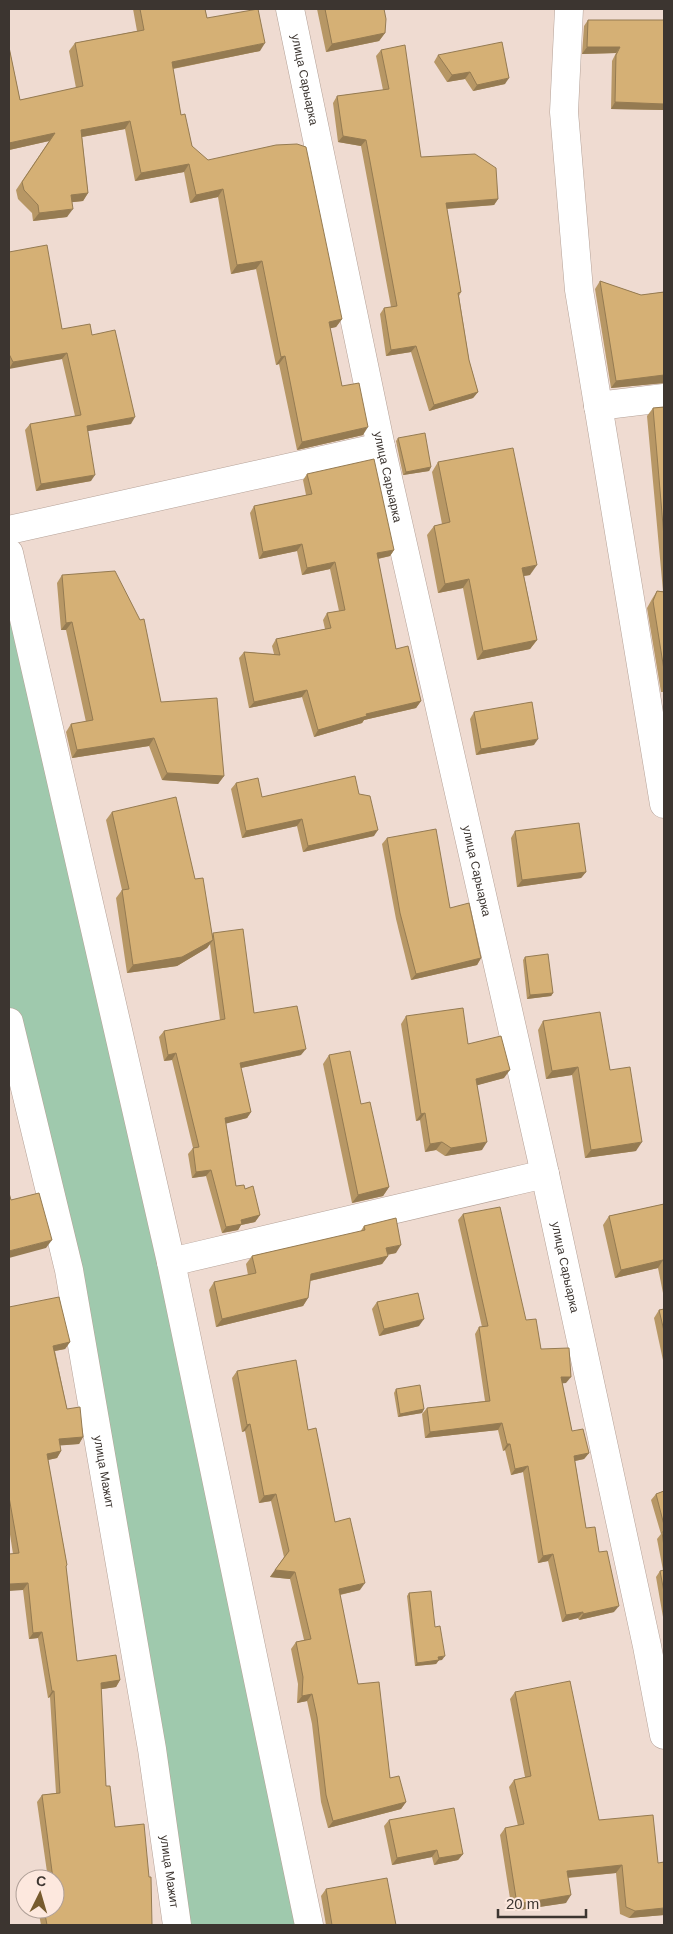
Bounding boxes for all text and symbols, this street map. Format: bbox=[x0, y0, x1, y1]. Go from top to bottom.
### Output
street label: улица Сарыарка bbox=[288, 33, 321, 127]
street label: улица Сарыарка bbox=[371, 430, 405, 524]
street label: улица Сарыарка bbox=[460, 824, 494, 918]
street label: улица Сарыарка bbox=[549, 1220, 582, 1314]
street label: улица Мажит bbox=[91, 1434, 117, 1510]
street label: улица Мажит bbox=[157, 1834, 182, 1909]
north arrow bbox=[15, 1869, 65, 1919]
text: С bbox=[35, 1873, 47, 1889]
scale bar bbox=[498, 1886, 586, 1918]
text: 20 m bbox=[506, 1895, 539, 1912]

